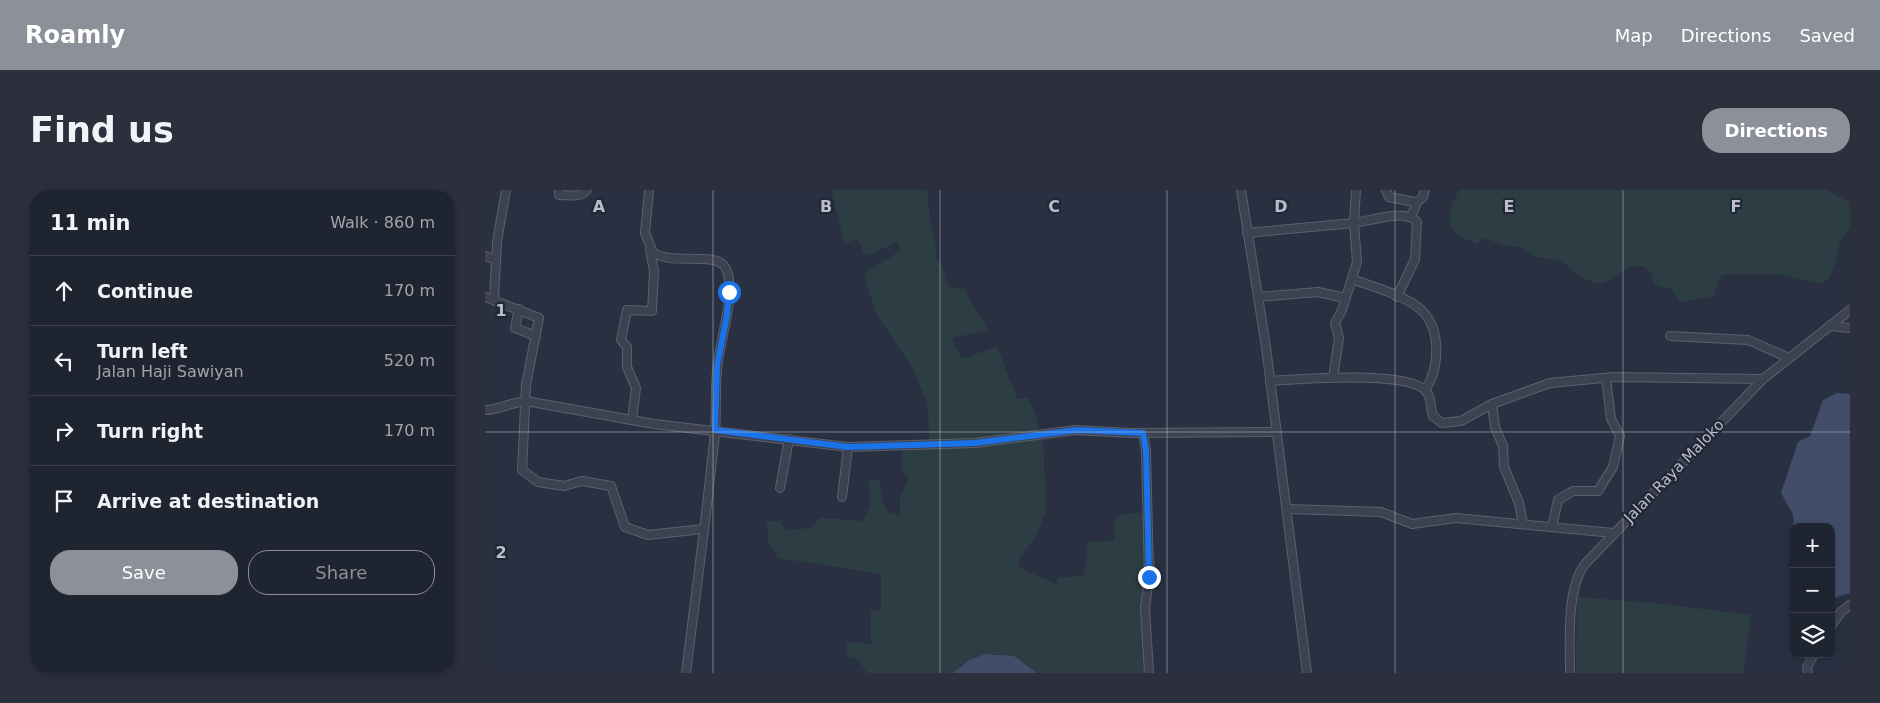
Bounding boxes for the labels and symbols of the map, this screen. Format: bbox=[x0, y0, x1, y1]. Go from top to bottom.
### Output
text: A bbox=[593, 197, 606, 216]
text: B bbox=[820, 197, 832, 216]
text: C bbox=[1048, 197, 1060, 216]
text: D bbox=[1274, 197, 1288, 216]
text: E bbox=[1504, 197, 1514, 216]
text: F bbox=[1731, 197, 1741, 216]
route start bbox=[718, 281, 741, 304]
text: 1 bbox=[495, 301, 507, 320]
street label: Jalan Raya Maloko bbox=[1620, 416, 1728, 527]
text: 2 bbox=[495, 543, 507, 562]
route end bbox=[1138, 566, 1161, 589]

